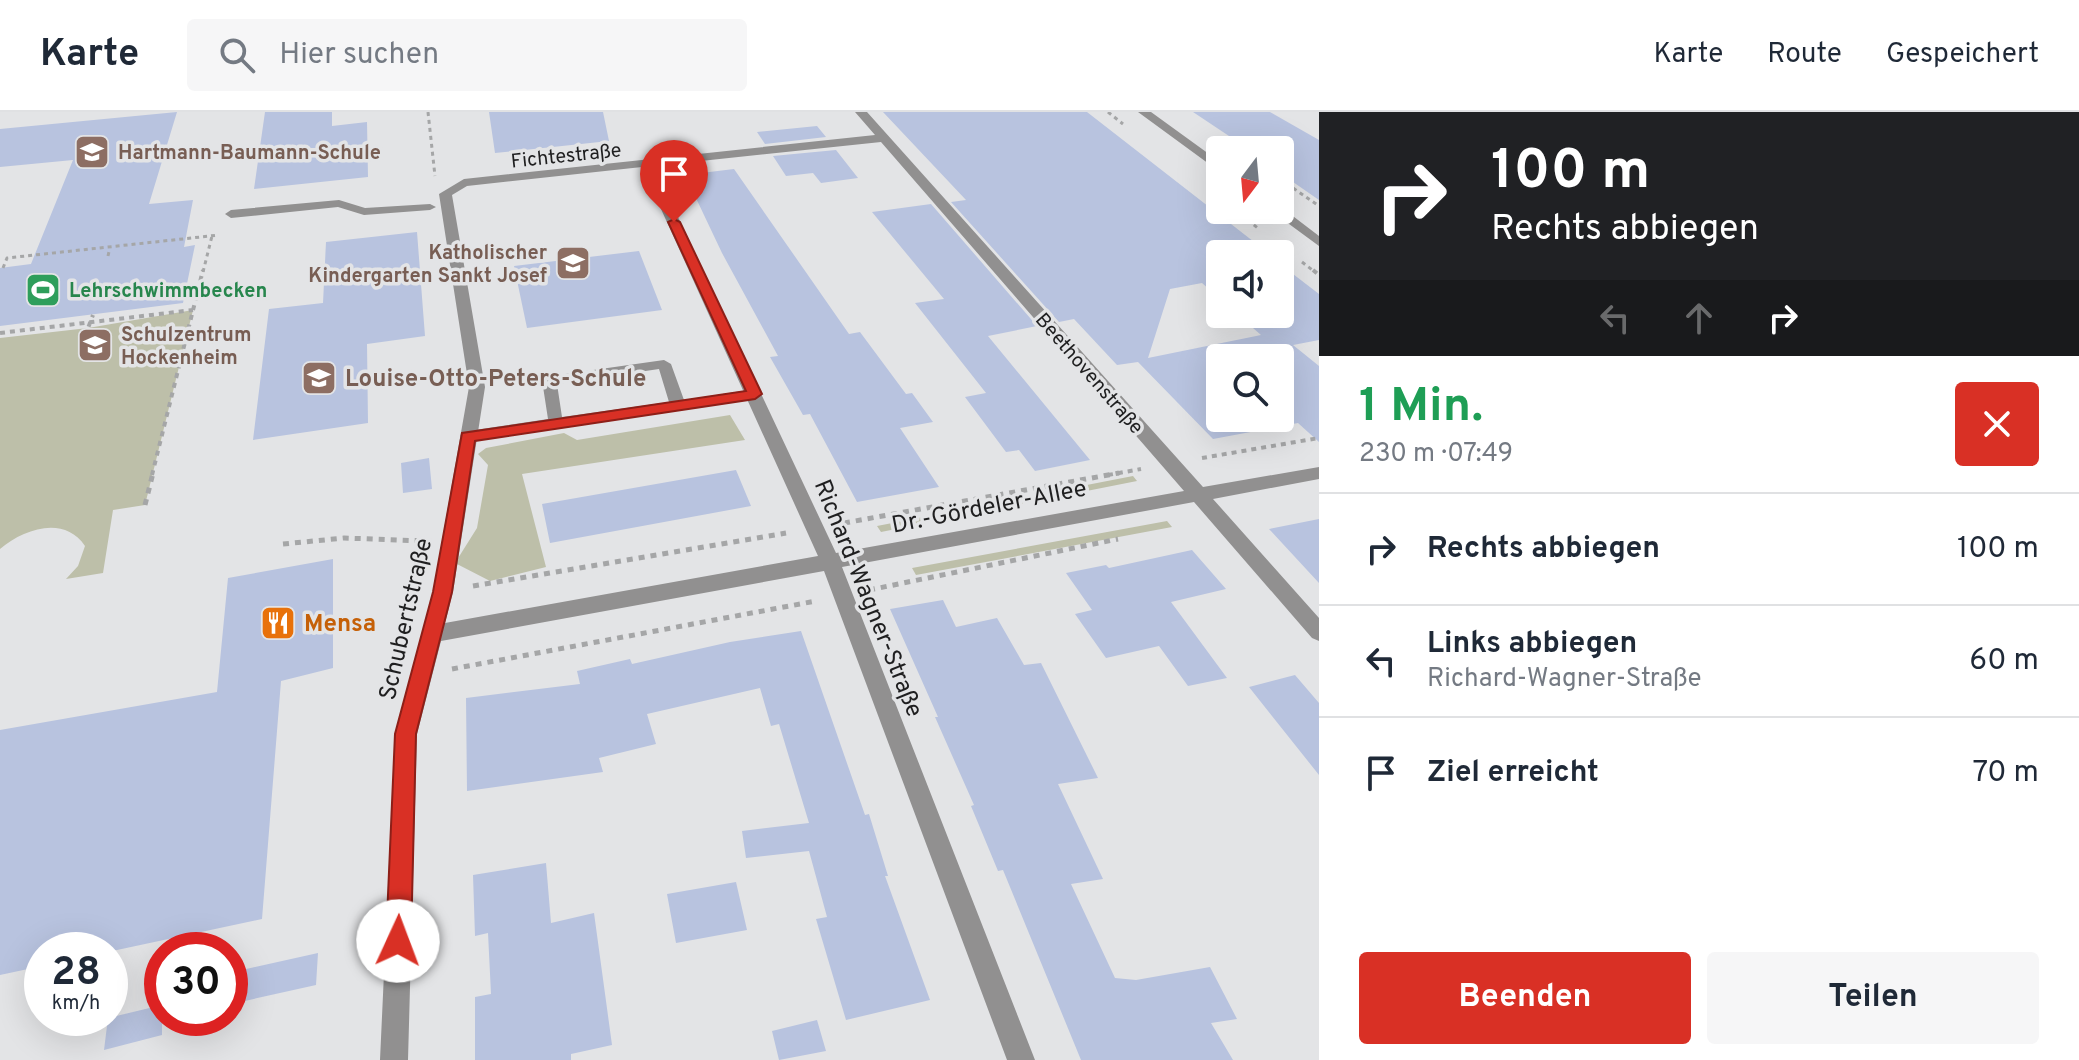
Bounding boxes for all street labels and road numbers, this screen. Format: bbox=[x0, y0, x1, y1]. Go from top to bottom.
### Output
street label: Fichtestraße bbox=[510, 138, 623, 176]
street label: Beethovenstraße bbox=[1029, 308, 1148, 440]
street label: Dr.-Gördeler-Allee bbox=[889, 474, 1089, 542]
street label: Richard-Wagner-Straße bbox=[806, 476, 929, 722]
street label: Schubertstraße bbox=[374, 536, 440, 703]

